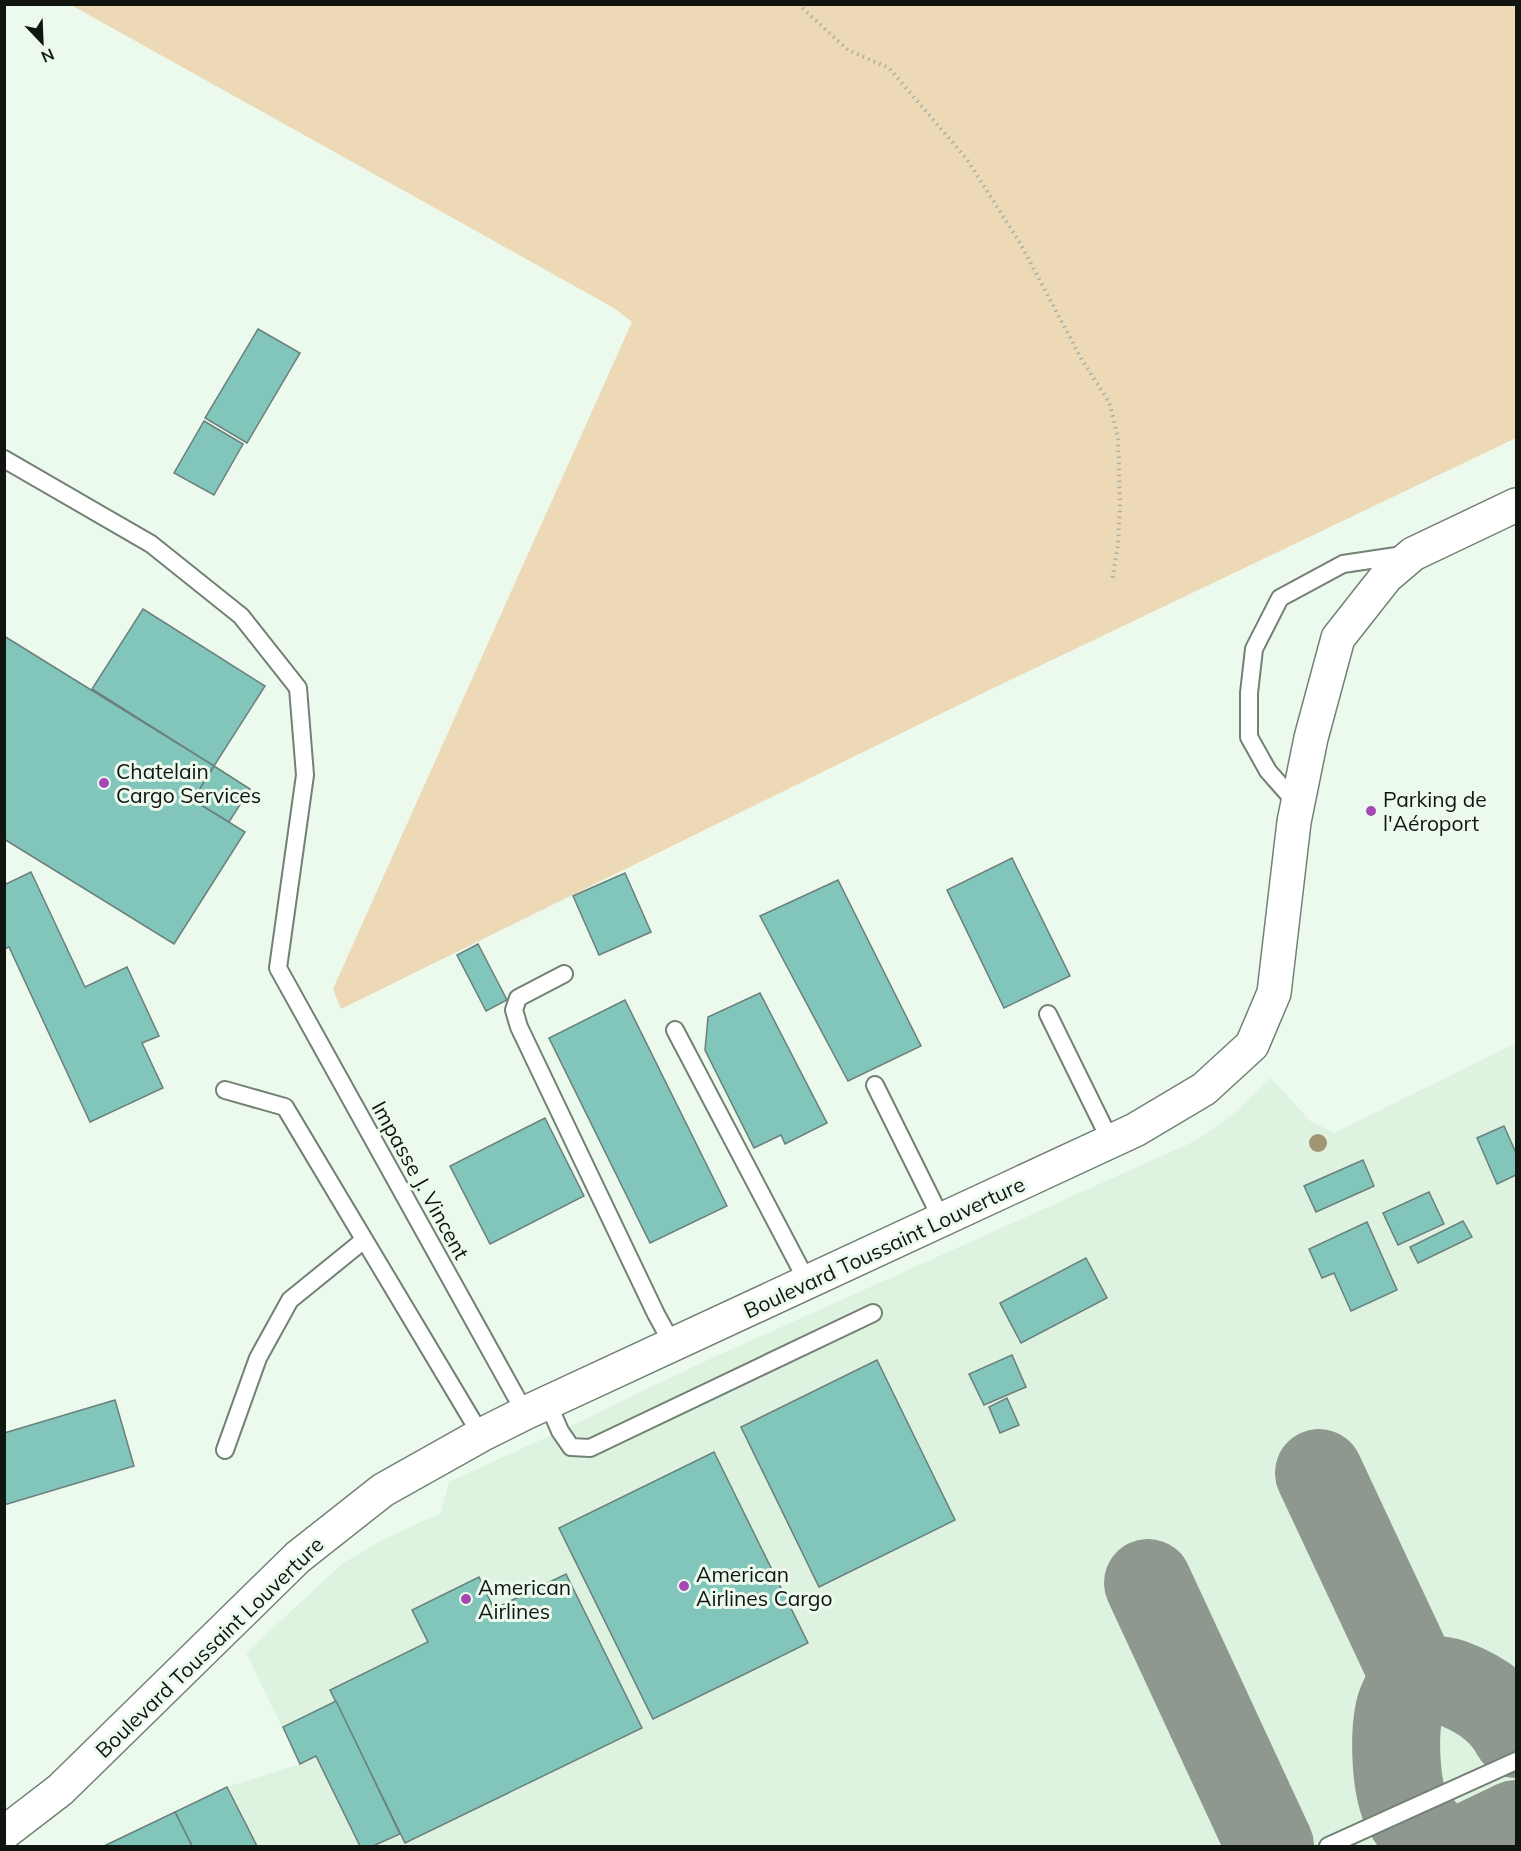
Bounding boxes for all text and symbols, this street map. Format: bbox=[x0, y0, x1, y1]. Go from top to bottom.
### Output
north arrow bbox=[12, 12, 72, 72]
text: N bbox=[38, 44, 57, 67]
place label: Chatelain Cargo Services bbox=[116, 758, 261, 808]
marker: Chatelain Cargo Services bbox=[97, 776, 111, 790]
place label: Parking de l'Aéroport bbox=[1383, 786, 1487, 836]
marker: Parking de l'Aéroport bbox=[1364, 804, 1378, 818]
street label: Impasse J. Vincent bbox=[367, 1096, 475, 1264]
street label: Boulevard Toussaint Louverture bbox=[739, 1170, 1029, 1324]
street label: Boulevard Toussaint Louverture bbox=[90, 1531, 328, 1763]
place label: American Airlines Cargo bbox=[696, 1561, 832, 1611]
place label: American Airlines bbox=[478, 1574, 571, 1624]
marker: American Airlines Cargo bbox=[677, 1579, 691, 1593]
marker: American Airlines bbox=[459, 1592, 473, 1606]

